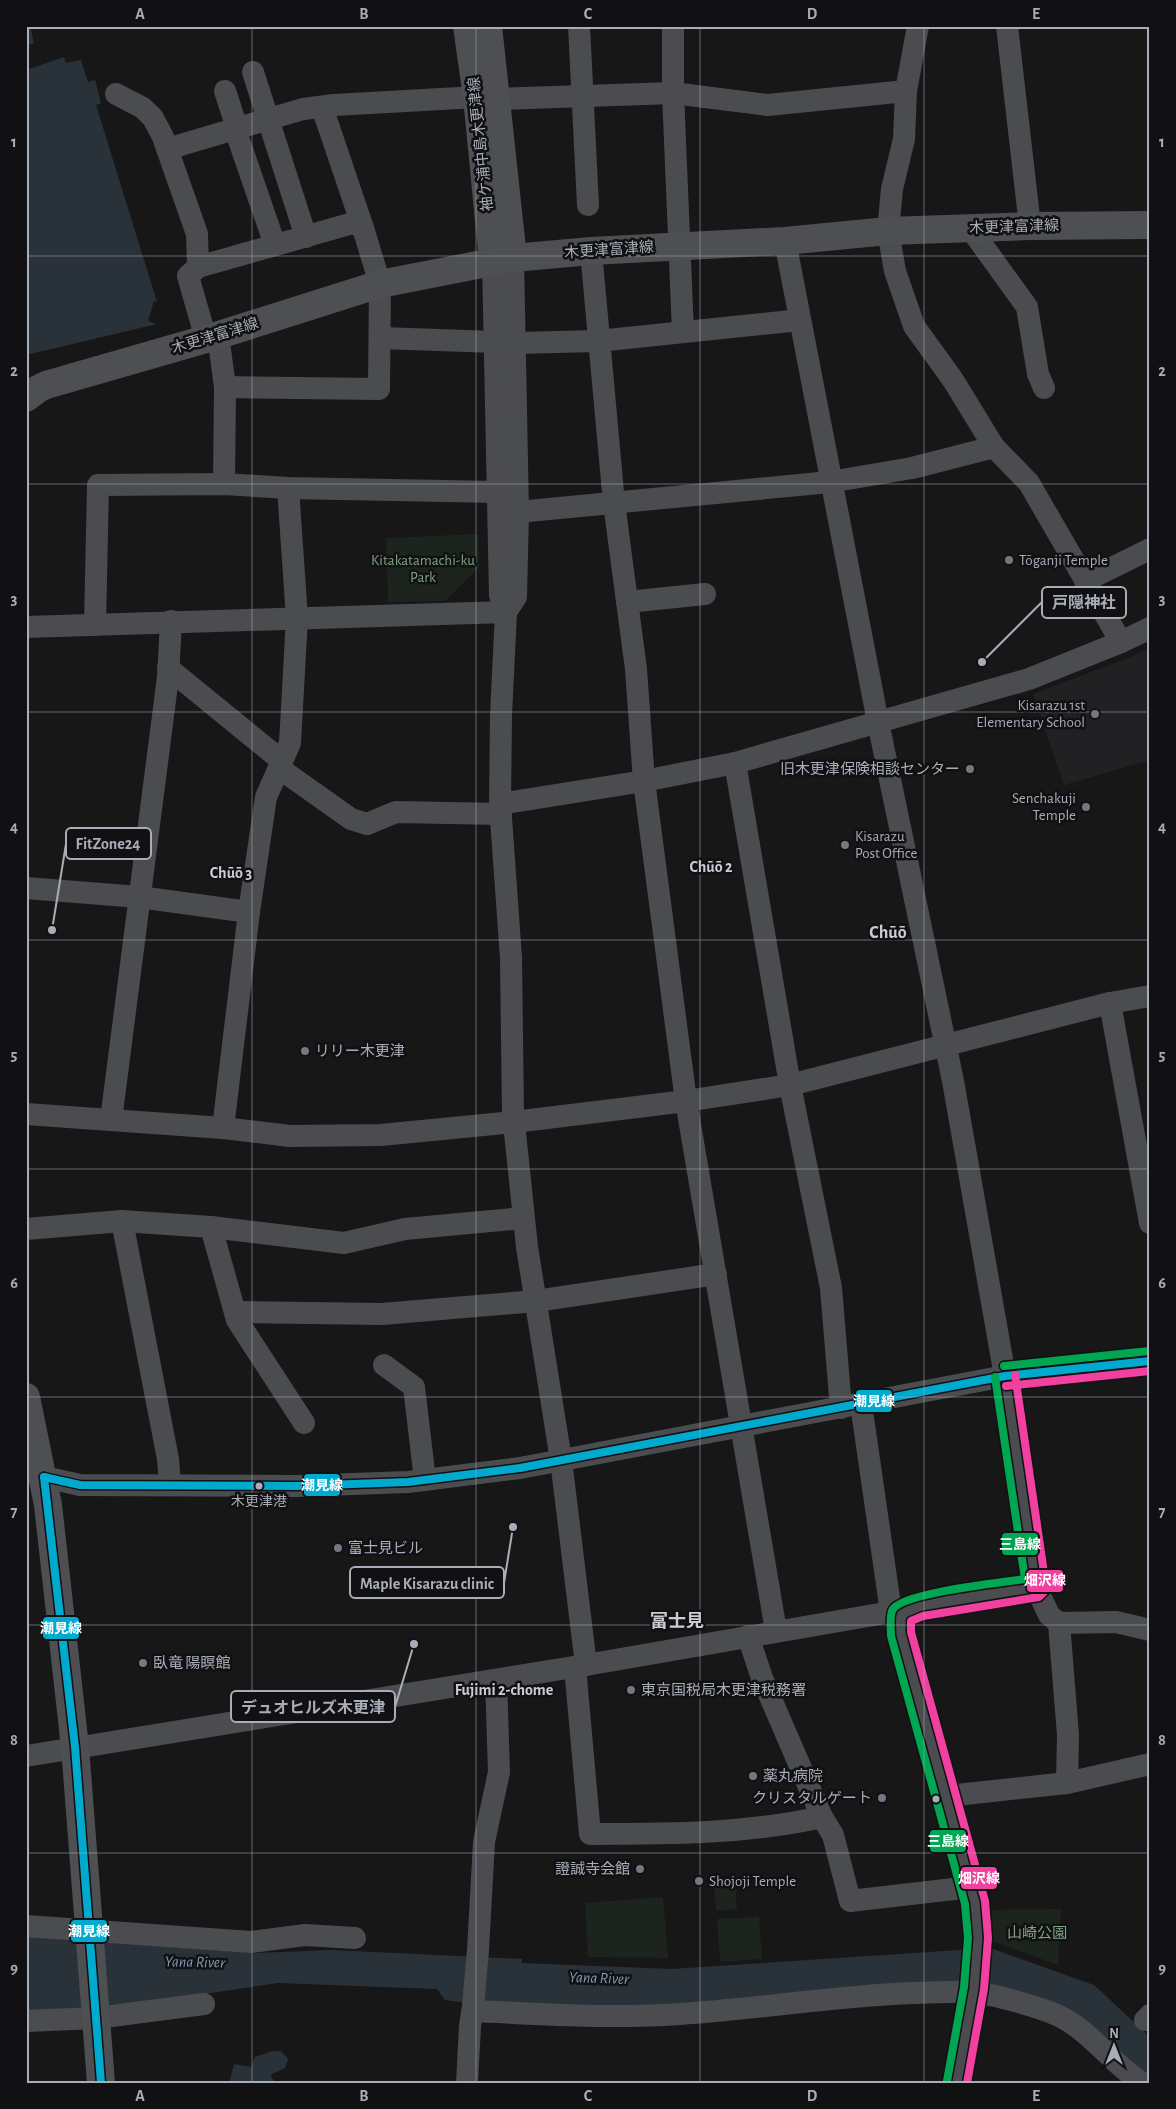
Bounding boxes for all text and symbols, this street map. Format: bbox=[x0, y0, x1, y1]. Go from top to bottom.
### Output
text: A bbox=[135, 6, 145, 22]
text: B bbox=[359, 6, 369, 22]
text: C bbox=[584, 6, 593, 22]
text: D bbox=[807, 6, 818, 22]
text: E bbox=[1032, 6, 1040, 22]
street label: 袖ケ浦中島木更津線 bbox=[464, 76, 496, 212]
text: 1 bbox=[11, 134, 17, 150]
text: 1 bbox=[1159, 134, 1165, 150]
street label: 木更津富津線 bbox=[969, 217, 1059, 236]
street label: 木更津富津線 bbox=[564, 238, 654, 261]
street label: 木更津富津線 bbox=[169, 315, 260, 356]
text: 2 bbox=[10, 363, 18, 379]
text: 2 bbox=[1158, 363, 1166, 379]
park label: Kitakatamachi-ku Park bbox=[371, 553, 475, 585]
place label: Tōganji Temple bbox=[1019, 553, 1108, 568]
marker: Tōganji Temple bbox=[1003, 554, 1015, 566]
callout: 戸隠神社 bbox=[1042, 587, 1126, 618]
text: 3 bbox=[11, 591, 18, 607]
text: 3 bbox=[1159, 591, 1166, 607]
text: 戸隠神社 bbox=[1052, 593, 1116, 611]
place label: Kisarazu 1st Elementary School bbox=[976, 698, 1085, 730]
marker: Kisarazu 1st Elementary School bbox=[1089, 708, 1101, 720]
place label: 旧木更津保険相談センター bbox=[780, 761, 960, 777]
marker: 旧木更津保険相談センター bbox=[964, 763, 976, 775]
place label: Senchakuji Temple bbox=[1012, 791, 1076, 823]
marker: Senchakuji Temple bbox=[1080, 801, 1092, 813]
text: 4 bbox=[10, 819, 18, 835]
text: 4 bbox=[1158, 819, 1166, 835]
callout: FitZone24 bbox=[66, 828, 151, 859]
place label: Kisarazu Post Office bbox=[855, 829, 918, 861]
text: FitZone24 bbox=[76, 836, 140, 852]
marker: Kisarazu Post Office bbox=[839, 839, 851, 851]
district label: Chūō 2 bbox=[689, 859, 733, 875]
district label: Chūō 3 bbox=[210, 865, 252, 881]
district label: Chūō bbox=[869, 924, 907, 942]
place label: リリー木更津 bbox=[315, 1043, 405, 1059]
marker: リリー木更津 bbox=[299, 1045, 311, 1057]
text: 5 bbox=[11, 1047, 18, 1063]
text: 5 bbox=[1159, 1047, 1166, 1063]
text: 6 bbox=[10, 1275, 18, 1291]
text: 6 bbox=[1158, 1275, 1166, 1291]
line badge: 潮見線 bbox=[855, 1389, 893, 1413]
text: 潮見線 bbox=[853, 1394, 895, 1409]
line badge: 潮見線 bbox=[303, 1473, 341, 1497]
text: 潮見線 bbox=[301, 1478, 343, 1493]
marker: 木更津港 bbox=[254, 1481, 264, 1491]
place label: 木更津港 bbox=[231, 1494, 287, 1509]
text: 7 bbox=[11, 1504, 18, 1520]
text: 7 bbox=[1159, 1504, 1166, 1520]
line badge: 三島線 bbox=[1001, 1532, 1039, 1556]
text: 三島線 bbox=[999, 1537, 1041, 1552]
place label: 富士見ビル bbox=[348, 1540, 423, 1556]
marker: 富士見ビル bbox=[332, 1542, 344, 1554]
callout: Maple Kisarazu clinic bbox=[350, 1567, 504, 1598]
line badge: 畑沢線 bbox=[1026, 1569, 1064, 1593]
text: 畑沢線 bbox=[1024, 1573, 1066, 1588]
text: Maple Kisarazu clinic bbox=[360, 1576, 494, 1592]
district label: 富士見 bbox=[650, 1612, 704, 1631]
line badge: 潮見線 bbox=[42, 1616, 80, 1640]
text: 潮見線 bbox=[40, 1621, 82, 1636]
place label: 臥竜 陽瞑館 bbox=[153, 1655, 230, 1671]
marker: 臥竜 陽瞑館 bbox=[137, 1657, 149, 1669]
district label: Fujimi 2-chome bbox=[455, 1682, 554, 1699]
place label: 東京国税局木更津税務署 bbox=[641, 1682, 806, 1698]
marker: 東京国税局木更津税務署 bbox=[625, 1684, 637, 1696]
callout: デュオヒルズ木更津 bbox=[231, 1691, 395, 1722]
text: デュオヒルズ木更津 bbox=[241, 1699, 385, 1716]
text: 8 bbox=[10, 1732, 18, 1748]
text: 8 bbox=[1158, 1732, 1166, 1748]
place label: 薬丸病院 bbox=[763, 1768, 823, 1784]
marker: 薬丸病院 bbox=[747, 1770, 759, 1782]
place label: クリスタルゲート bbox=[752, 1790, 872, 1806]
marker: クリスタルゲート bbox=[876, 1792, 888, 1804]
unlabelled marker bbox=[931, 1794, 941, 1804]
line badge: 三島線 bbox=[929, 1829, 967, 1853]
text: 三島線 bbox=[927, 1834, 969, 1849]
place label: 證誠寺会館 bbox=[555, 1861, 630, 1877]
marker: 證誠寺会館 bbox=[634, 1863, 646, 1875]
line badge: 畑沢線 bbox=[960, 1866, 998, 1890]
text: 畑沢線 bbox=[958, 1871, 1000, 1886]
place label: Shojoji Temple bbox=[709, 1874, 796, 1889]
marker: Shojoji Temple bbox=[693, 1875, 705, 1887]
line badge: 潮見線 bbox=[70, 1919, 108, 1943]
text: 潮見線 bbox=[68, 1924, 110, 1939]
park label: 山崎公園 bbox=[1007, 1925, 1067, 1941]
water label: Yana River bbox=[165, 1953, 226, 1971]
text: 9 bbox=[10, 1960, 18, 1976]
text: 9 bbox=[1158, 1960, 1166, 1976]
water label: Yana River bbox=[569, 1969, 630, 1987]
north arrow bbox=[1088, 2022, 1138, 2072]
text: N bbox=[1109, 2027, 1119, 2041]
text: A bbox=[135, 2088, 145, 2104]
text: B bbox=[359, 2088, 369, 2104]
text: C bbox=[584, 2088, 593, 2104]
text: D bbox=[807, 2088, 818, 2104]
text: E bbox=[1032, 2088, 1040, 2104]

